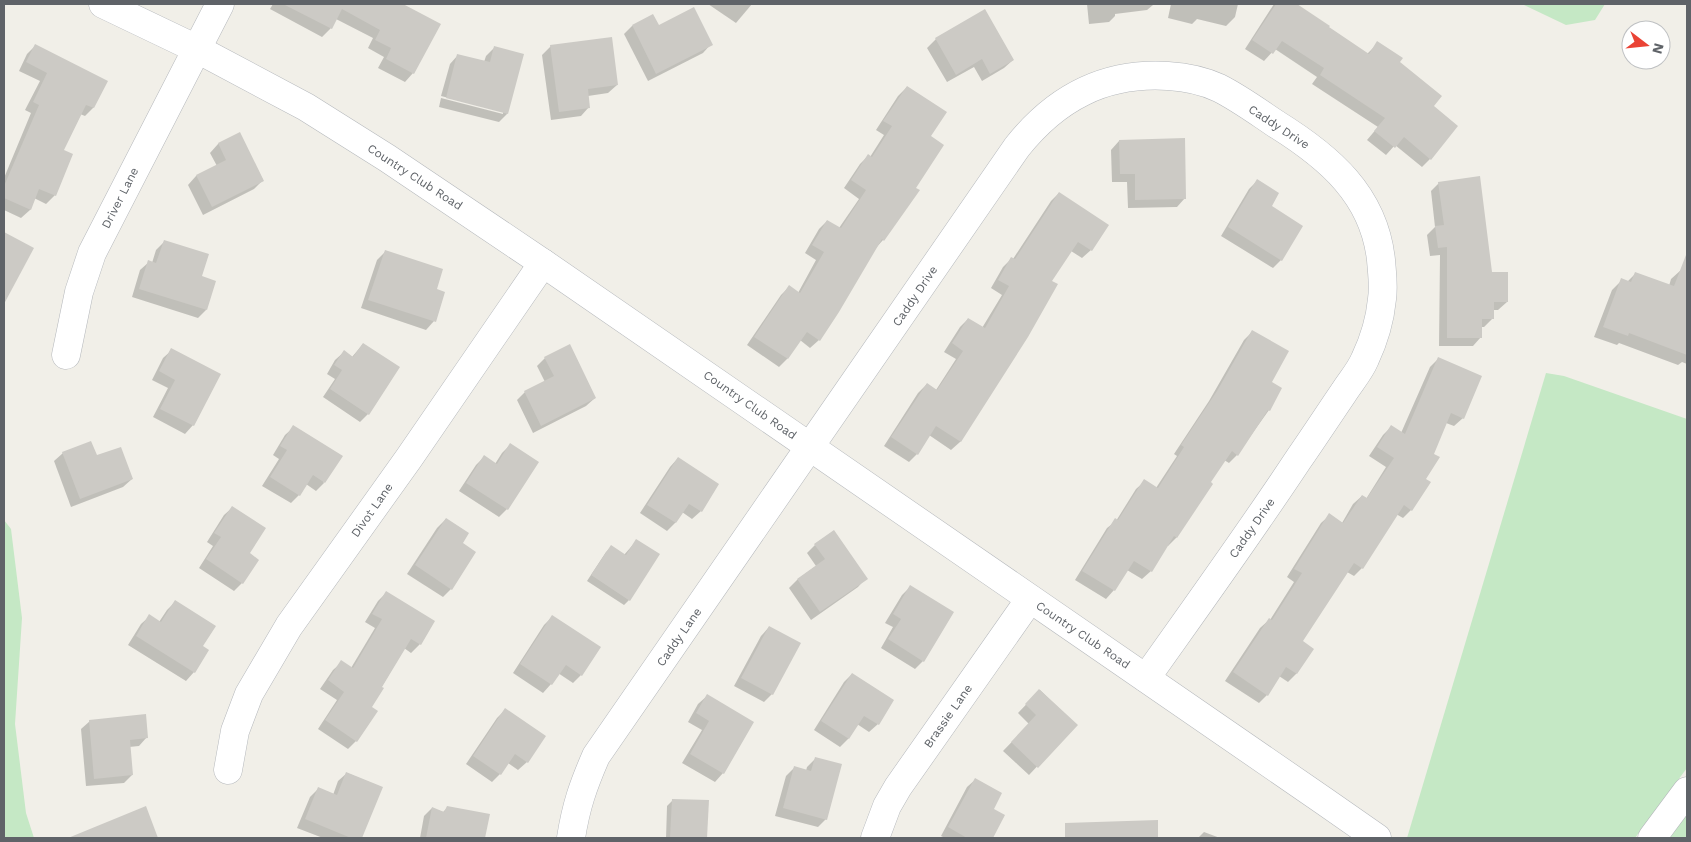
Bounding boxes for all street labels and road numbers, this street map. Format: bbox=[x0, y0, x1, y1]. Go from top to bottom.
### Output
street label: Caddy Drive bbox=[1246, 102, 1312, 152]
street label: Country Club Road bbox=[365, 141, 465, 213]
street label: Driver Lane bbox=[99, 165, 141, 231]
street label: Caddy Drive bbox=[890, 263, 940, 329]
street label: Country Club Road bbox=[701, 368, 799, 442]
street label: Divot Lane bbox=[348, 480, 396, 540]
street label: Caddy Drive bbox=[1226, 495, 1278, 561]
street label: Country Club Road bbox=[1033, 598, 1133, 672]
street label: Caddy Lane bbox=[654, 605, 704, 669]
street label: Brassie Lane bbox=[921, 681, 975, 751]

